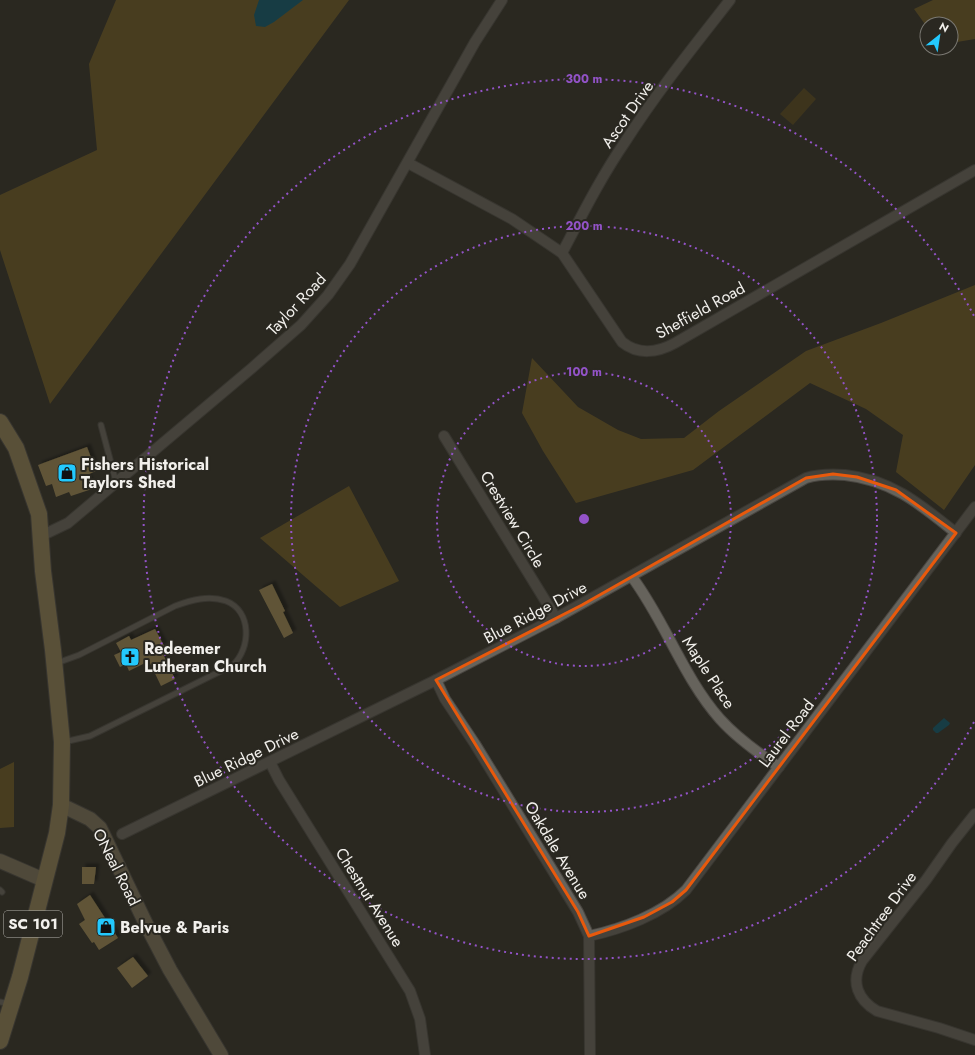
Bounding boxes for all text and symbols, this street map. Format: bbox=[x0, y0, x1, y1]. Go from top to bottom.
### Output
north arrow bbox=[919, 16, 959, 56]
text: N bbox=[936, 18, 952, 36]
text: 300 m bbox=[566, 70, 603, 88]
street label: Ascot Drive bbox=[596, 76, 659, 153]
text: 200 m bbox=[565, 217, 603, 235]
street label: Taylor Road bbox=[261, 268, 331, 341]
street label: Sheffield Road bbox=[651, 276, 749, 345]
text: 100 m bbox=[566, 363, 602, 381]
place label: Fishers Historical Taylors Shed bbox=[81, 453, 209, 494]
shop icon: Fishers Historical Taylors Shed bbox=[56, 462, 78, 484]
street label: Crestview Circle bbox=[474, 466, 551, 572]
centre of rings bbox=[577, 512, 591, 526]
street label: Blue Ridge Drive bbox=[479, 576, 591, 649]
street label: Maple Place bbox=[676, 631, 741, 713]
place label: Redeemer Lutheran Church bbox=[144, 637, 267, 678]
church icon: Redeemer Lutheran Church bbox=[119, 646, 141, 668]
street label: Laurel Road bbox=[753, 695, 820, 772]
street label: Blue Ridge Drive bbox=[190, 722, 303, 793]
street label: Oakdale Avenue bbox=[519, 797, 596, 904]
street label: ONeal Road bbox=[87, 825, 146, 910]
street label: Chestnut Avenue bbox=[330, 843, 409, 951]
street label: Peachtree Drive bbox=[841, 867, 922, 966]
road number: SC 101 bbox=[4, 911, 62, 937]
shop icon: Belvue & Paris bbox=[95, 916, 117, 938]
place label: Belvue & Paris bbox=[120, 916, 229, 939]

